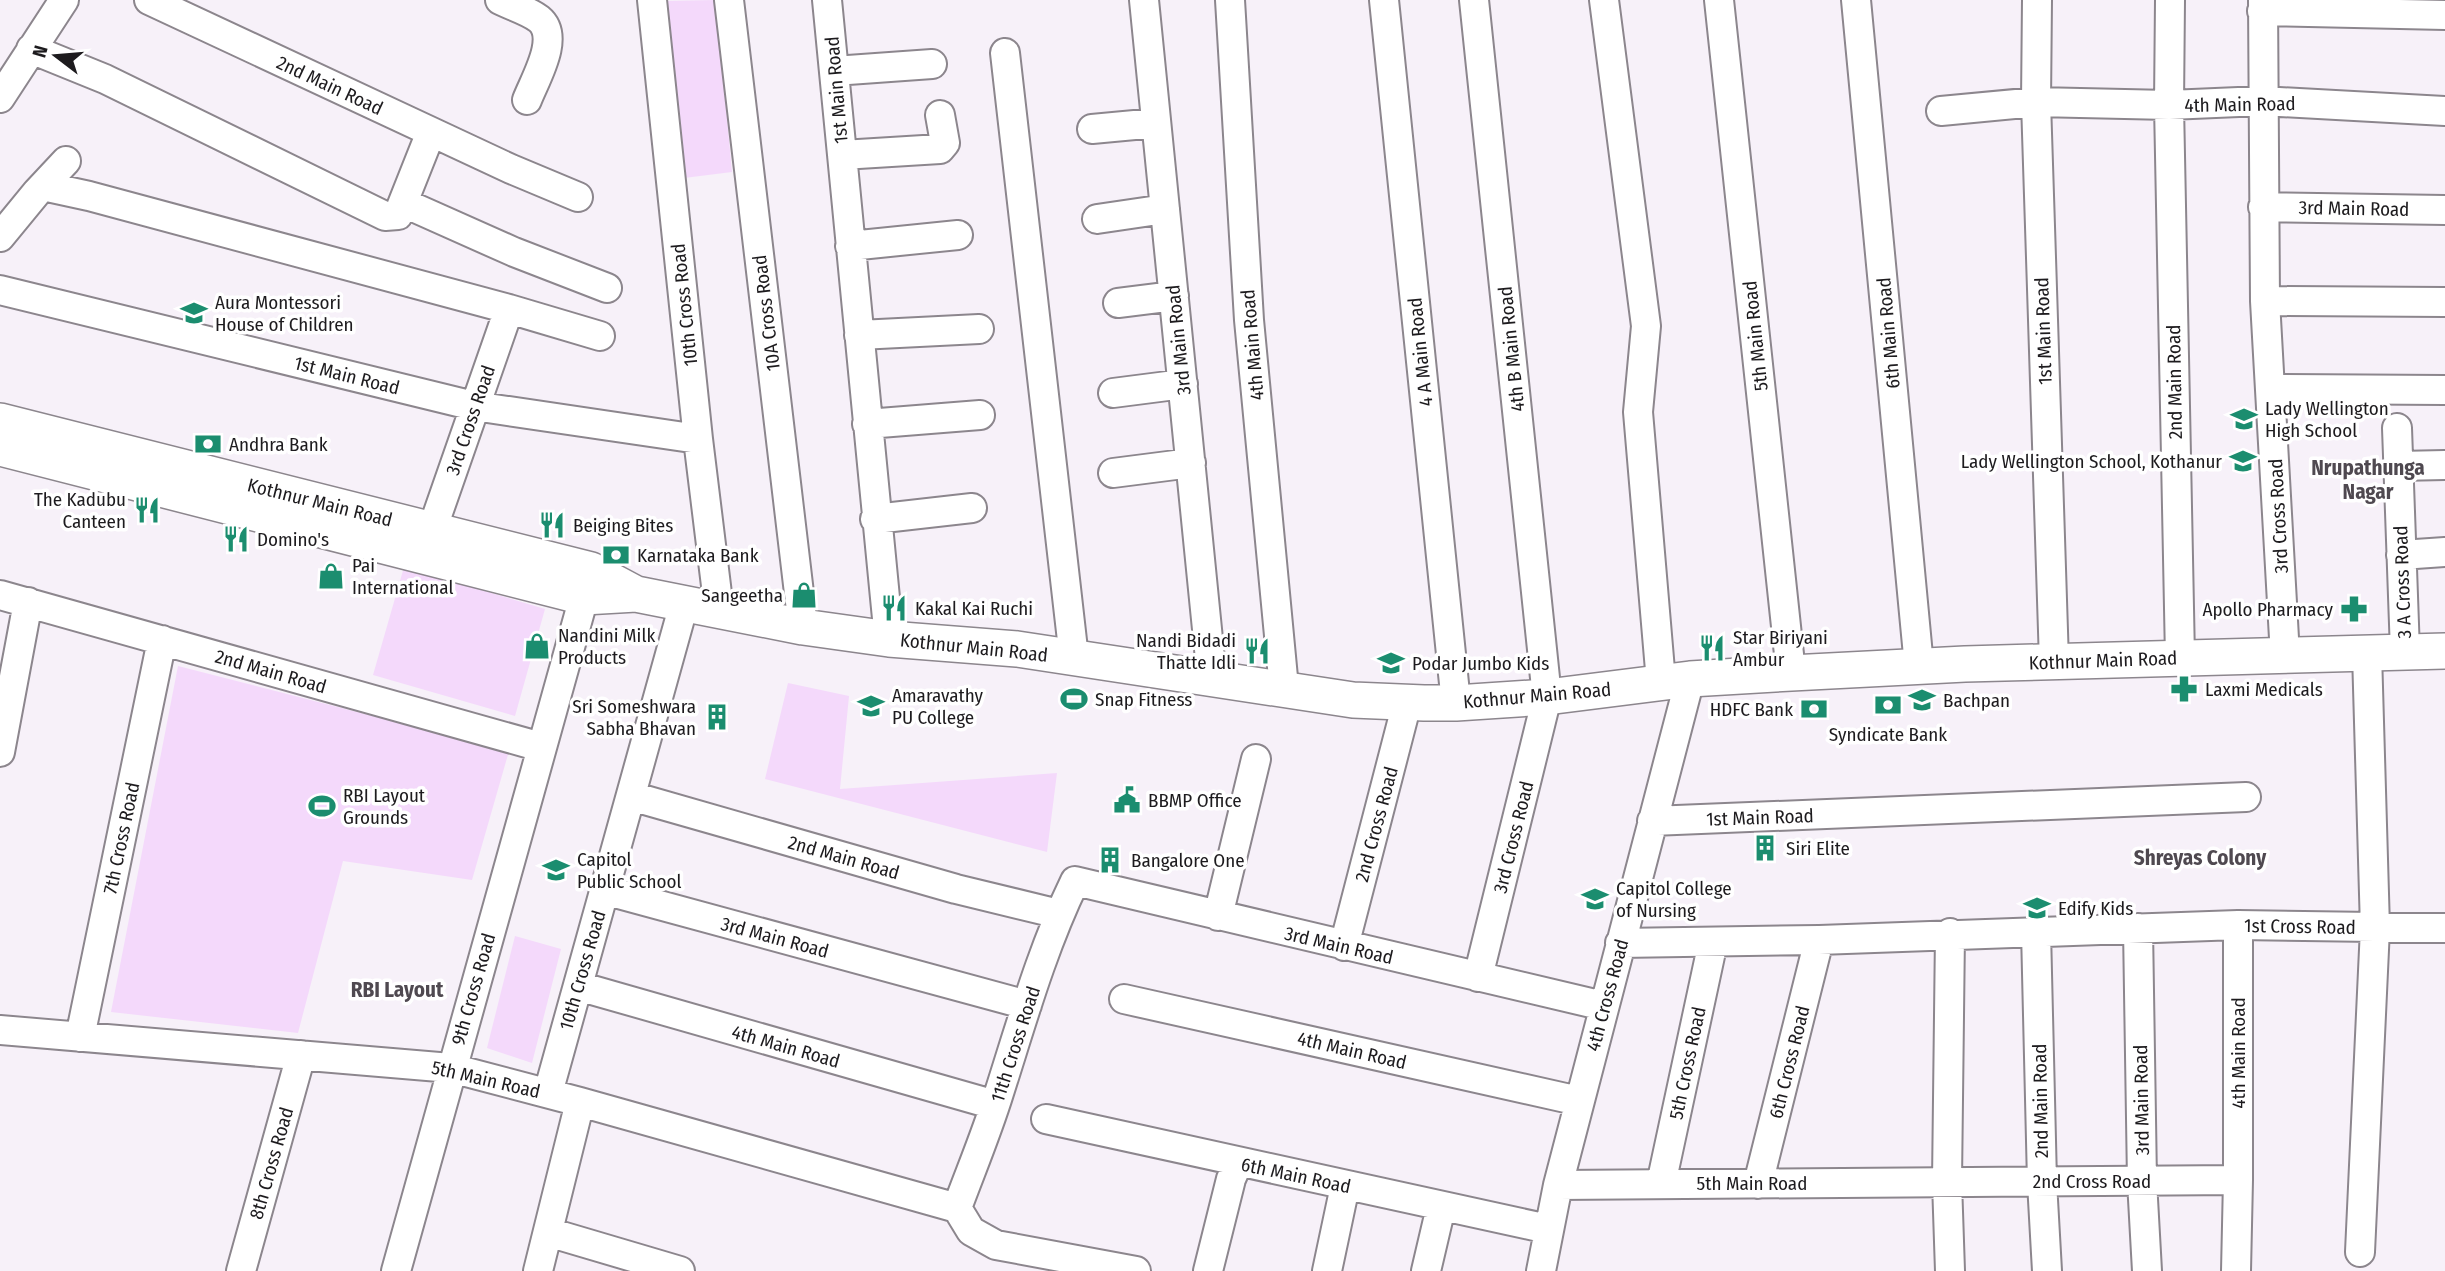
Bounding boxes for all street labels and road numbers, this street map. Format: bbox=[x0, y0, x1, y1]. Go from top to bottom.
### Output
street label: 1st Main Road bbox=[820, 35, 853, 145]
street label: 2nd Main Road bbox=[273, 51, 387, 120]
street label: 4th Main Road bbox=[2184, 92, 2296, 117]
street label: 3rd Main Road bbox=[2298, 196, 2410, 221]
street label: 10th Cross Road bbox=[667, 242, 702, 367]
street label: 10A Cross Road bbox=[748, 253, 785, 372]
street label: 6th Main Road bbox=[1872, 276, 1905, 390]
street label: 1st Main Road bbox=[2030, 277, 2057, 385]
street label: 5th Main Road bbox=[1738, 280, 1773, 392]
street label: 3rd Main Road bbox=[1161, 284, 1196, 396]
street label: 4th B Main Road bbox=[1493, 285, 1530, 413]
street label: 4th Main Road bbox=[1236, 288, 1269, 401]
street label: 4 A Main Road bbox=[1403, 296, 1438, 408]
street label: 2nd Main Road bbox=[2162, 325, 2187, 439]
street label: 1st Main Road bbox=[292, 351, 402, 400]
street label: 3rd Cross Road bbox=[441, 362, 500, 478]
street label: 3rd Cross Road bbox=[2264, 458, 2293, 574]
street label: Kothnur Main Road bbox=[245, 473, 395, 532]
street label: 3 A Cross Road bbox=[2389, 525, 2416, 639]
street label: Kothnur Main Road bbox=[899, 628, 1049, 667]
street label: 2nd Main Road bbox=[213, 645, 329, 698]
street label: Kothnur Main Road bbox=[2028, 646, 2178, 675]
street label: Kothnur Main Road bbox=[1462, 678, 1612, 713]
street label: 2nd Cross Road bbox=[1350, 764, 1403, 884]
street label: 3rd Cross Road bbox=[1488, 779, 1539, 896]
street label: 7th Cross Road bbox=[98, 780, 145, 896]
street label: 1st Main Road bbox=[1706, 804, 1814, 831]
street label: 2nd Main Road bbox=[786, 831, 902, 884]
street label: 10th Cross Road bbox=[554, 908, 611, 1033]
street label: 3rd Main Road bbox=[718, 912, 831, 963]
street label: 1st Cross Road bbox=[2244, 914, 2356, 939]
street label: 3rd Main Road bbox=[1282, 922, 1395, 969]
street label: 9th Cross Road bbox=[447, 931, 500, 1048]
street label: 4th Cross Road bbox=[1581, 936, 1634, 1054]
street label: 11th Cross Road bbox=[986, 983, 1045, 1105]
street label: 4th Main Road bbox=[2227, 997, 2250, 1109]
street label: 6th Cross Road bbox=[1764, 1003, 1815, 1121]
street label: 5th Cross Road bbox=[1664, 1005, 1711, 1122]
street label: 4th Main Road bbox=[729, 1020, 843, 1073]
street label: 4th Main Road bbox=[1295, 1027, 1409, 1074]
street label: 2nd Main Road bbox=[2028, 1044, 2053, 1158]
street label: 3rd Main Road bbox=[2129, 1044, 2154, 1156]
street label: 5th Main Road bbox=[429, 1056, 542, 1103]
street label: 8th Cross Road bbox=[245, 1104, 298, 1222]
street label: 6th Main Road bbox=[1239, 1153, 1353, 1198]
street label: 2nd Cross Road bbox=[2033, 1170, 2151, 1193]
street label: 5th Main Road bbox=[1697, 1172, 1807, 1195]

